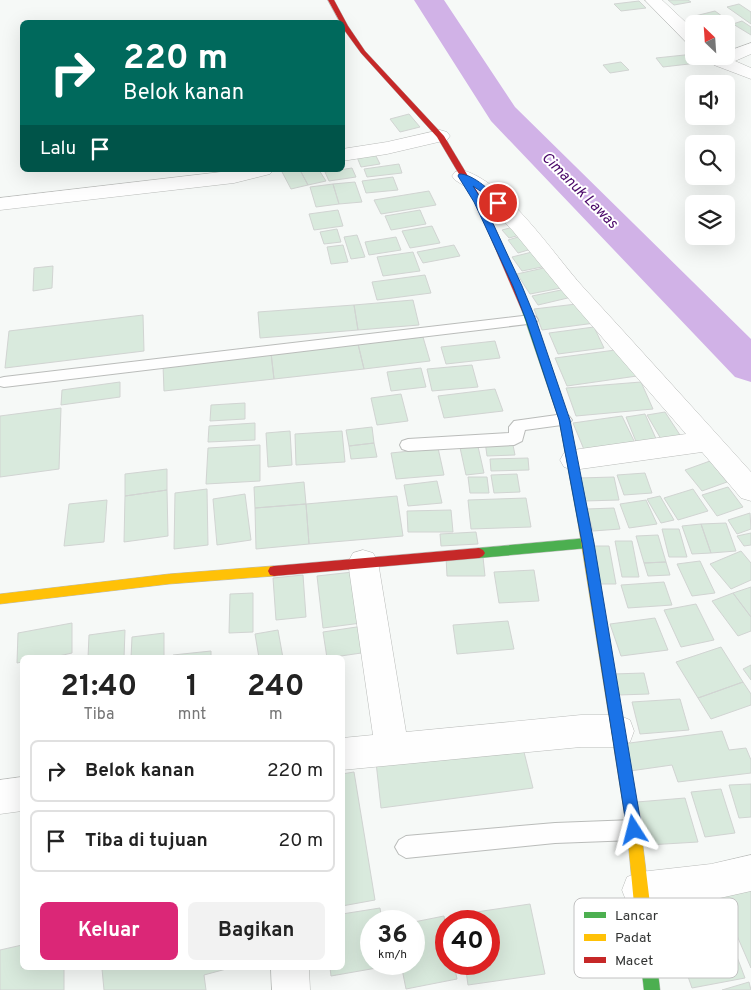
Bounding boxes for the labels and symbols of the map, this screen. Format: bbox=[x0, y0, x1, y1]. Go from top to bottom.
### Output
north arrow bbox=[685, 15, 735, 65]
water label: Cimanuk Lawas bbox=[537, 149, 621, 233]
pin bbox=[477, 182, 519, 224]
position arrow bbox=[607, 803, 659, 855]
legend bbox=[574, 898, 738, 978]
text: Lancar bbox=[615, 908, 659, 925]
speed limit sign: 40 bbox=[435, 910, 500, 975]
text: Padat bbox=[615, 930, 651, 947]
text: Macet bbox=[615, 953, 653, 970]

